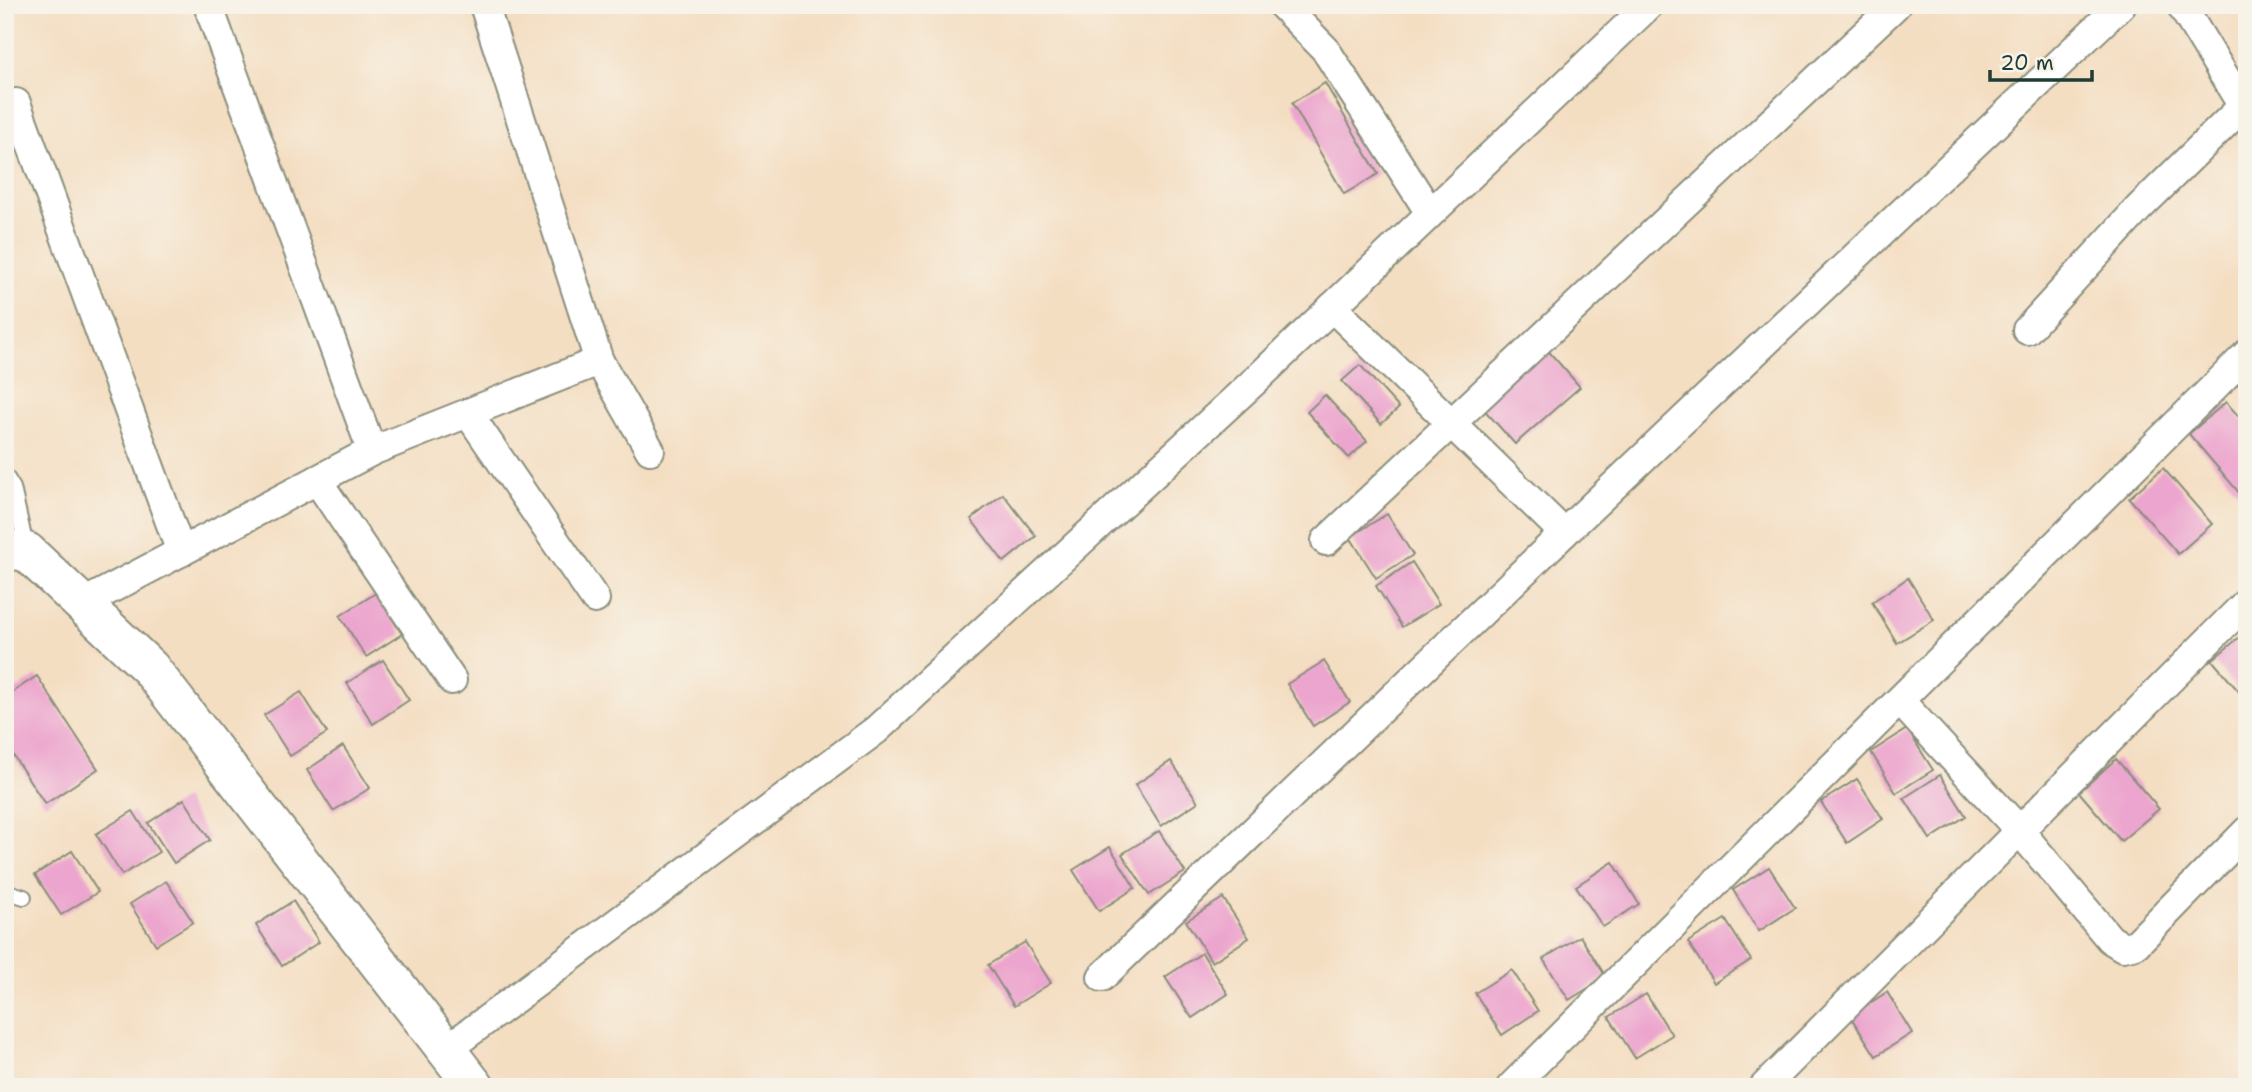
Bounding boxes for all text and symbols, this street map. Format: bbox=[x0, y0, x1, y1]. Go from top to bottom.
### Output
scale bar bbox=[1990, 38, 2091, 82]
text: 20 m bbox=[2000, 49, 2054, 77]

